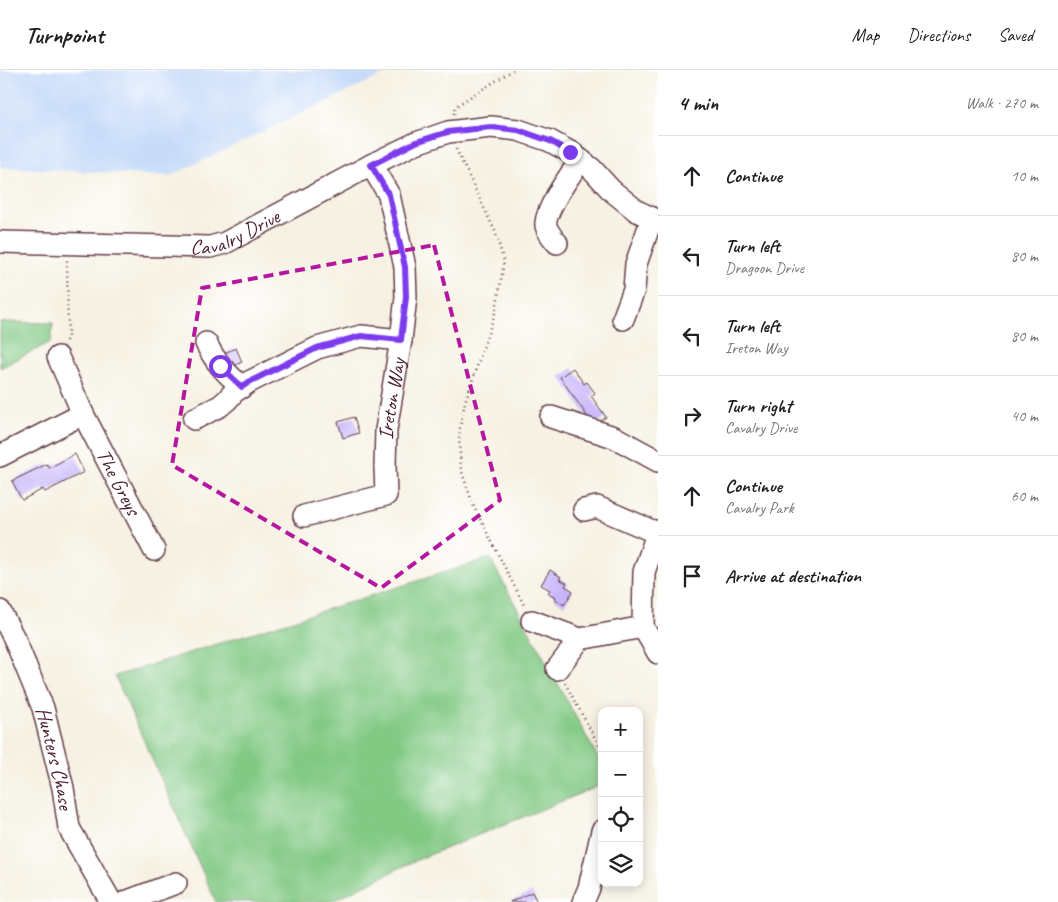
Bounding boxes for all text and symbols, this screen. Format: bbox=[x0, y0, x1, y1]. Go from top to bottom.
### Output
text: Turnpoint bbox=[25, 20, 104, 50]
text: Map bbox=[852, 24, 879, 46]
text: Directions bbox=[907, 24, 970, 46]
text: Saved bbox=[998, 24, 1033, 46]
text: 4 min bbox=[678, 90, 718, 116]
text: Walk · 270 m bbox=[966, 93, 1038, 113]
route end bbox=[559, 141, 582, 164]
icon: ahead bbox=[678, 162, 706, 190]
text: Continue bbox=[725, 164, 782, 188]
text: 10 m bbox=[1011, 166, 1038, 186]
street label: Cavalry Drive bbox=[190, 203, 285, 260]
text: Turn left bbox=[725, 234, 780, 258]
icon: left bbox=[678, 242, 706, 270]
text: 80 m bbox=[1011, 246, 1038, 266]
text: Dragoon Drive bbox=[725, 258, 804, 278]
text: Turn left bbox=[725, 314, 780, 338]
icon: left bbox=[678, 322, 706, 350]
text: 80 m bbox=[1011, 326, 1038, 346]
text: Ireton Way bbox=[725, 338, 788, 358]
route start bbox=[209, 355, 232, 378]
street label: Ireton Way bbox=[373, 355, 411, 440]
text: Turn right bbox=[725, 394, 792, 418]
icon: right bbox=[678, 402, 706, 430]
text: 40 m bbox=[1011, 406, 1038, 426]
text: Cavalry Drive bbox=[725, 418, 797, 438]
street label: The Greys bbox=[91, 445, 147, 521]
text: Continue bbox=[725, 474, 782, 498]
icon: ahead bbox=[678, 482, 706, 510]
text: 60 m bbox=[1011, 486, 1038, 506]
text: Cavalry Park bbox=[725, 498, 794, 518]
icon: arrive bbox=[678, 562, 706, 590]
text: Arrive at destination bbox=[725, 564, 861, 588]
street label: Hunters Chase bbox=[30, 704, 79, 814]
map controls bbox=[598, 707, 643, 887]
button: + bbox=[598, 707, 643, 752]
button: − bbox=[598, 752, 643, 797]
button: locate bbox=[598, 797, 643, 842]
button: layers bbox=[598, 842, 643, 887]

